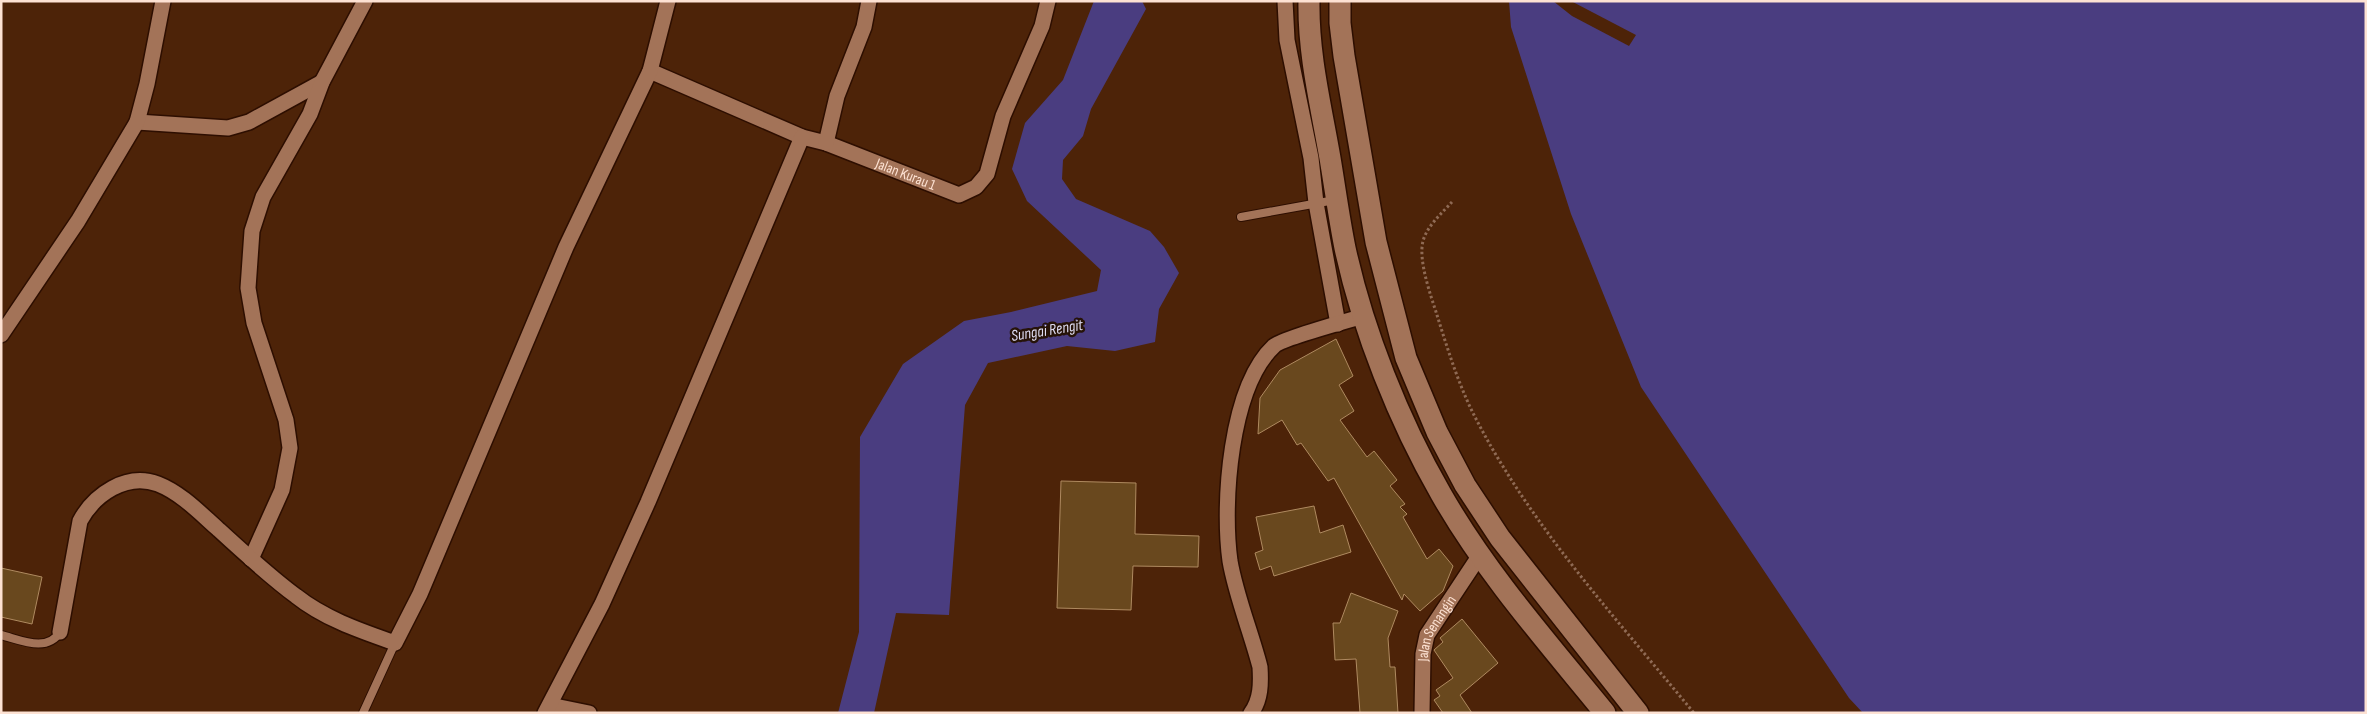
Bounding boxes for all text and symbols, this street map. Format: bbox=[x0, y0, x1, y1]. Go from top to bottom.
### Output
street label: Jalan Kurau 1 bbox=[872, 153, 939, 195]
water label: Sungai Rengit bbox=[1010, 316, 1086, 346]
street label: Jalan Senangin bbox=[1413, 592, 1460, 662]

